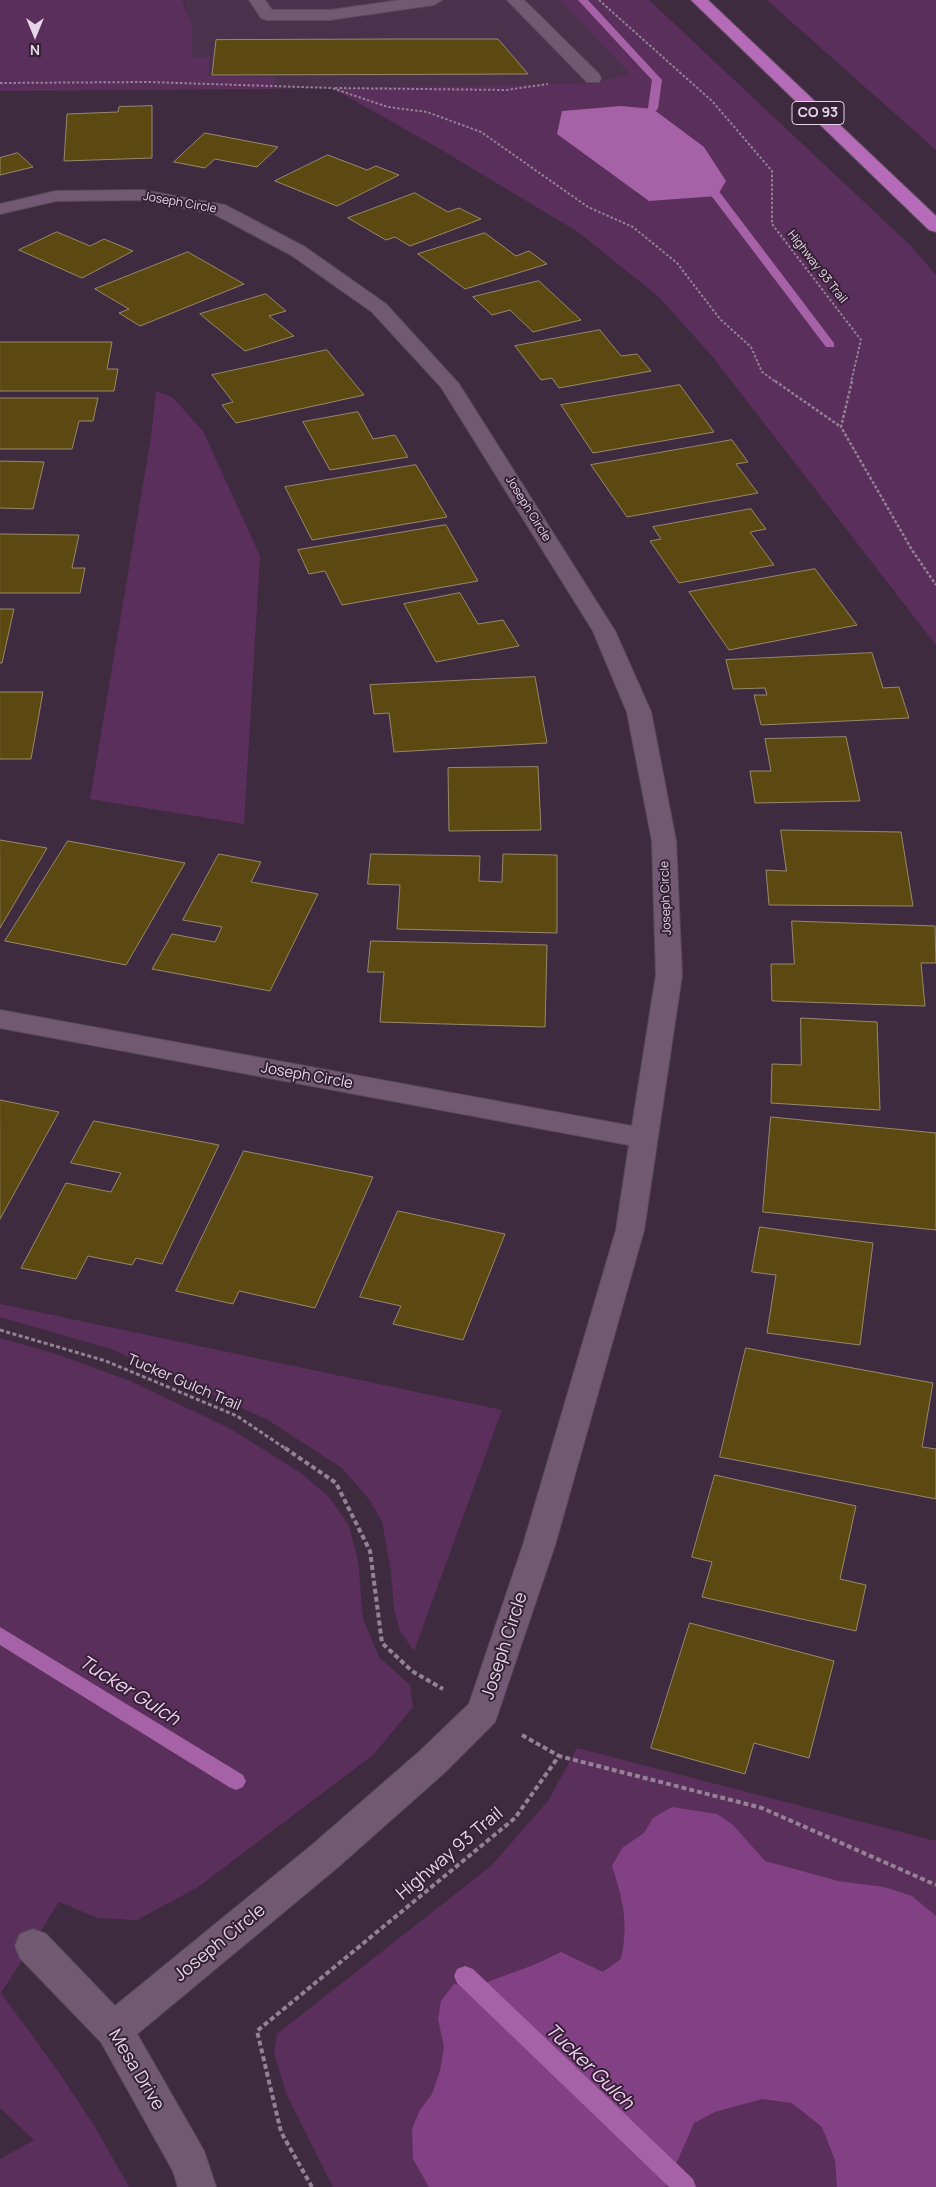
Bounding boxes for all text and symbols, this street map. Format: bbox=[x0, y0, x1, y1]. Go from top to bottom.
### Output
north arrow bbox=[10, 10, 60, 60]
text: N bbox=[30, 41, 40, 60]
road number: CO 93 bbox=[792, 102, 844, 125]
street label: Joseph Circle bbox=[142, 189, 218, 217]
street label: Highway 93 Trail bbox=[784, 228, 850, 306]
street label: Joseph Circle bbox=[502, 474, 554, 544]
street label: Joseph Circle bbox=[658, 861, 674, 935]
street label: Joseph Circle bbox=[260, 1059, 354, 1093]
street label: Tucker Gulch Trail bbox=[124, 1351, 244, 1415]
street label: Joseph Circle bbox=[478, 1590, 532, 1702]
water label: Tucker Gulch bbox=[75, 1651, 183, 1731]
street label: Highway 93 Trail bbox=[392, 1803, 508, 1905]
street label: Joseph Circle bbox=[170, 1900, 270, 1986]
water label: Tucker Gulch bbox=[540, 2019, 638, 2115]
street label: Mesa Drive bbox=[103, 2026, 169, 2114]

